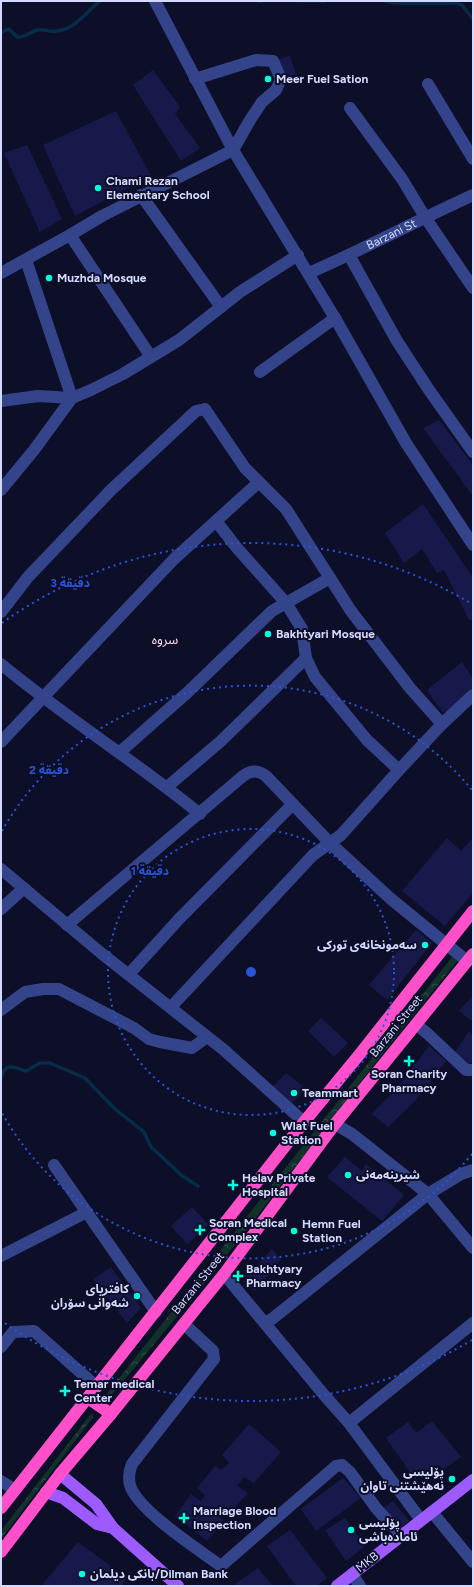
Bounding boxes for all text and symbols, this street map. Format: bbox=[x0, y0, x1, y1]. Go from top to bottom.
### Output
place label: Meer Fuel Sation bbox=[276, 72, 368, 86]
marker: Meer Fuel Sation bbox=[263, 74, 273, 84]
place label: Chami Rezan Elementary School bbox=[106, 174, 210, 202]
marker: Chami Rezan Elementary School bbox=[93, 183, 103, 193]
street label: Barzani St bbox=[364, 216, 419, 252]
place label: Muzhda Mosque bbox=[57, 271, 147, 285]
marker: Muzhda Mosque bbox=[44, 273, 54, 283]
text: 3 دقيقة bbox=[50, 576, 90, 590]
place label: Bakhtyari Mosque bbox=[276, 627, 375, 641]
marker: Bakhtyari Mosque bbox=[263, 629, 273, 639]
district label: سروە bbox=[152, 632, 178, 647]
text: 2 دقيقة bbox=[29, 763, 69, 777]
text: 1 دقيقة bbox=[131, 864, 169, 878]
place label: سەمونخانەی تورکی bbox=[317, 938, 417, 952]
marker: سەمونخانەی تورکی bbox=[420, 940, 430, 950]
centre of rings bbox=[244, 965, 258, 979]
street label: Barzani Street bbox=[367, 992, 426, 1060]
marker: Soran Charity Pharmacy bbox=[404, 1056, 414, 1066]
place label: Soran Charity Pharmacy bbox=[371, 1067, 447, 1095]
place label: Teammart bbox=[302, 1086, 358, 1100]
marker: Teammart bbox=[289, 1088, 299, 1098]
place label: Wlat Fuel Station bbox=[281, 1119, 333, 1147]
marker: Wlat Fuel Station bbox=[268, 1128, 278, 1138]
place label: شیرینەمەنی bbox=[356, 1168, 420, 1182]
marker: شیرینەمەنی bbox=[343, 1170, 353, 1180]
place label: Helav Private Hospital bbox=[242, 1171, 316, 1199]
marker: Helav Private Hospital bbox=[227, 1179, 239, 1191]
place label: Soran Medical Complex bbox=[209, 1216, 287, 1244]
place label: Hemn Fuel Station bbox=[302, 1217, 361, 1245]
marker: Soran Medical Complex bbox=[194, 1224, 206, 1236]
marker: Hemn Fuel Station bbox=[289, 1226, 299, 1236]
street label: Barzani Street bbox=[169, 1249, 228, 1317]
place label: Bakhtyary Pharmacy bbox=[246, 1262, 303, 1290]
marker: Bakhtyary Pharmacy bbox=[233, 1271, 243, 1281]
place label: کافتریای شەوانی سۆران bbox=[51, 1282, 130, 1310]
marker: کافتریای شەوانی سۆران bbox=[132, 1291, 142, 1301]
place label: Temar medical Center bbox=[74, 1377, 154, 1405]
marker: Temar medical Center bbox=[59, 1385, 71, 1397]
place label: پۆلیسی نەهێشتنی تاوان bbox=[360, 1465, 444, 1493]
marker: پۆلیسی نەهێشتنی تاوان bbox=[447, 1474, 457, 1484]
place label: Marriage Blood Inspection bbox=[193, 1504, 276, 1532]
marker: Marriage Blood Inspection bbox=[178, 1512, 190, 1524]
place label: پۆلیسی ئامادەباشی bbox=[359, 1516, 418, 1544]
marker: پۆلیسی ئامادەباشی bbox=[346, 1525, 356, 1535]
street label: MKB bbox=[353, 1549, 381, 1575]
place label: بانکی دیلمان/Dilman Bank bbox=[90, 1567, 229, 1581]
marker: بانکی دیلمان/Dilman Bank bbox=[77, 1569, 87, 1579]

